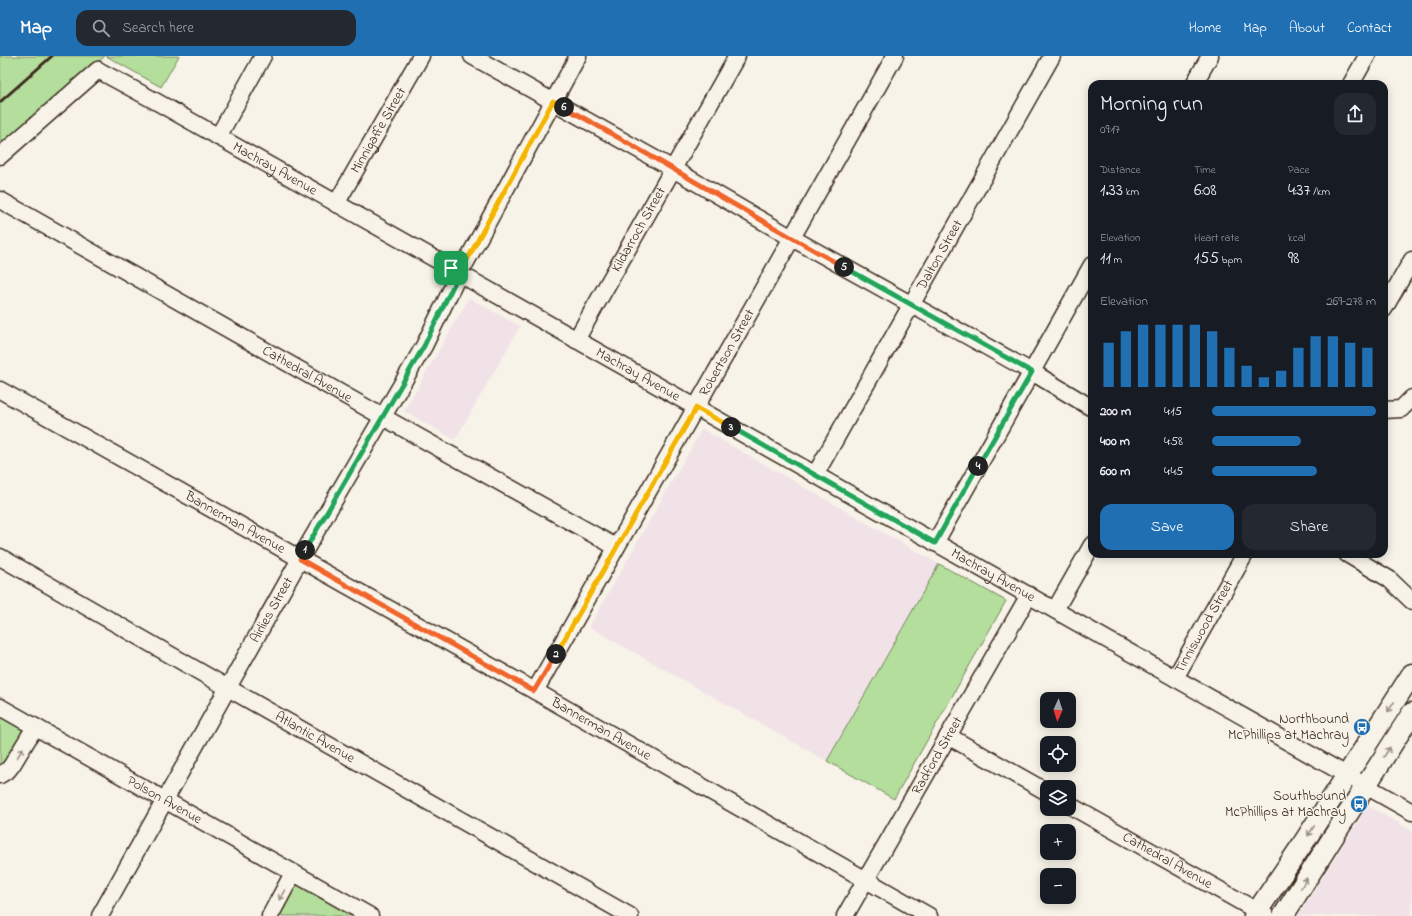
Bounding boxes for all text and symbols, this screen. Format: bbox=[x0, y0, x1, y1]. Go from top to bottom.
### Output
search box bbox=[76, 10, 356, 46]
text: Map bbox=[20, 15, 52, 42]
icon: search bbox=[90, 17, 112, 39]
text: Search here bbox=[122, 17, 194, 39]
text: Home bbox=[1189, 18, 1221, 39]
text: Map bbox=[1243, 18, 1267, 39]
text: About bbox=[1289, 18, 1325, 39]
text: Contact bbox=[1347, 18, 1392, 39]
street label: Minnigaffe Street bbox=[345, 83, 412, 177]
text: Morning run bbox=[1100, 89, 1203, 121]
button: share bbox=[1334, 93, 1376, 135]
pin: 6 bbox=[554, 97, 574, 117]
text: 6 bbox=[562, 99, 566, 115]
text: 09:17 bbox=[1100, 120, 1120, 139]
street label: Machray Avenue bbox=[229, 136, 322, 201]
text: Distance bbox=[1100, 162, 1141, 178]
text: Time bbox=[1194, 162, 1216, 178]
text: Pace bbox=[1288, 162, 1309, 178]
text: 1.33 bbox=[1100, 178, 1123, 203]
text: 6:08 bbox=[1194, 178, 1217, 203]
text: 4:37 bbox=[1288, 178, 1310, 203]
street label: Kildarroch Street bbox=[606, 183, 671, 276]
text: km bbox=[1123, 184, 1139, 200]
text: /km bbox=[1310, 184, 1330, 200]
street label: Dalton Street bbox=[911, 215, 968, 295]
text: Elevation bbox=[1100, 230, 1140, 246]
text: Heart rate bbox=[1194, 230, 1239, 246]
text: kcal bbox=[1288, 230, 1306, 246]
text: 11 bbox=[1100, 246, 1111, 271]
text: 155 bbox=[1194, 246, 1219, 271]
text: 98 bbox=[1288, 246, 1300, 271]
pin bbox=[434, 251, 468, 285]
text: m bbox=[1111, 252, 1122, 268]
text: bpm bbox=[1219, 252, 1242, 268]
icon: arrive bbox=[440, 257, 462, 279]
pin: 5 bbox=[834, 257, 854, 277]
text: 5 bbox=[841, 259, 847, 275]
text: Elevation bbox=[1100, 292, 1148, 311]
text: 269–278 m bbox=[1326, 292, 1376, 311]
street label: Robertson Street bbox=[694, 305, 760, 400]
street label: Cathedral Avenue bbox=[258, 340, 357, 408]
street label: Machray Avenue bbox=[592, 342, 685, 407]
text: 200 m bbox=[1100, 402, 1131, 421]
text: 4:15 bbox=[1164, 402, 1182, 421]
pin: 3 bbox=[721, 417, 741, 437]
text: 3 bbox=[729, 419, 733, 435]
text: 400 m bbox=[1100, 432, 1130, 451]
text: 4:58 bbox=[1164, 432, 1183, 451]
pin: 4 bbox=[968, 456, 988, 476]
text: 4 bbox=[976, 458, 980, 474]
text: 600 m bbox=[1100, 462, 1130, 481]
text: 4:45 bbox=[1164, 462, 1183, 481]
street label: Bannerman Avenue bbox=[180, 485, 290, 559]
button: Save bbox=[1100, 504, 1234, 550]
button: Share bbox=[1242, 504, 1376, 550]
pin: 1 bbox=[295, 540, 315, 560]
text: 1 bbox=[303, 542, 307, 558]
street label: Machray Avenue bbox=[947, 543, 1040, 608]
street label: Airlies Street bbox=[245, 573, 299, 647]
street label: Tinniswood Street bbox=[1169, 576, 1239, 677]
pin: 2 bbox=[546, 644, 566, 664]
text: 2 bbox=[553, 646, 559, 662]
street label: Bannerman Avenue bbox=[546, 691, 656, 766]
north arrow bbox=[1040, 692, 1076, 728]
map controls bbox=[1040, 692, 1076, 904]
one-way arrow bbox=[1387, 701, 1395, 712]
street label: Atlantic Avenue bbox=[271, 706, 360, 769]
place label: Northbound McPhillips at Machray bbox=[1228, 709, 1349, 747]
street label: Radford Street bbox=[906, 712, 968, 799]
bus stop icon: Northbound McPhillips at Machray bbox=[1352, 717, 1372, 737]
button: locate bbox=[1040, 736, 1076, 772]
one-way arrow bbox=[16, 747, 24, 759]
one-way arrow bbox=[1383, 747, 1391, 758]
street label: Polson Avenue bbox=[123, 770, 207, 830]
button: layers bbox=[1040, 780, 1076, 816]
place label: Southbound McPhillips at Machray bbox=[1225, 786, 1346, 824]
bus stop icon: Southbound McPhillips at Machray bbox=[1349, 794, 1369, 814]
button: + bbox=[1040, 824, 1076, 860]
one-way arrow bbox=[1307, 825, 1315, 836]
street label: Cathedral Avenue bbox=[1119, 827, 1217, 895]
button: − bbox=[1040, 868, 1076, 904]
one-way arrow bbox=[1300, 877, 1308, 889]
one-way arrow bbox=[277, 888, 285, 900]

